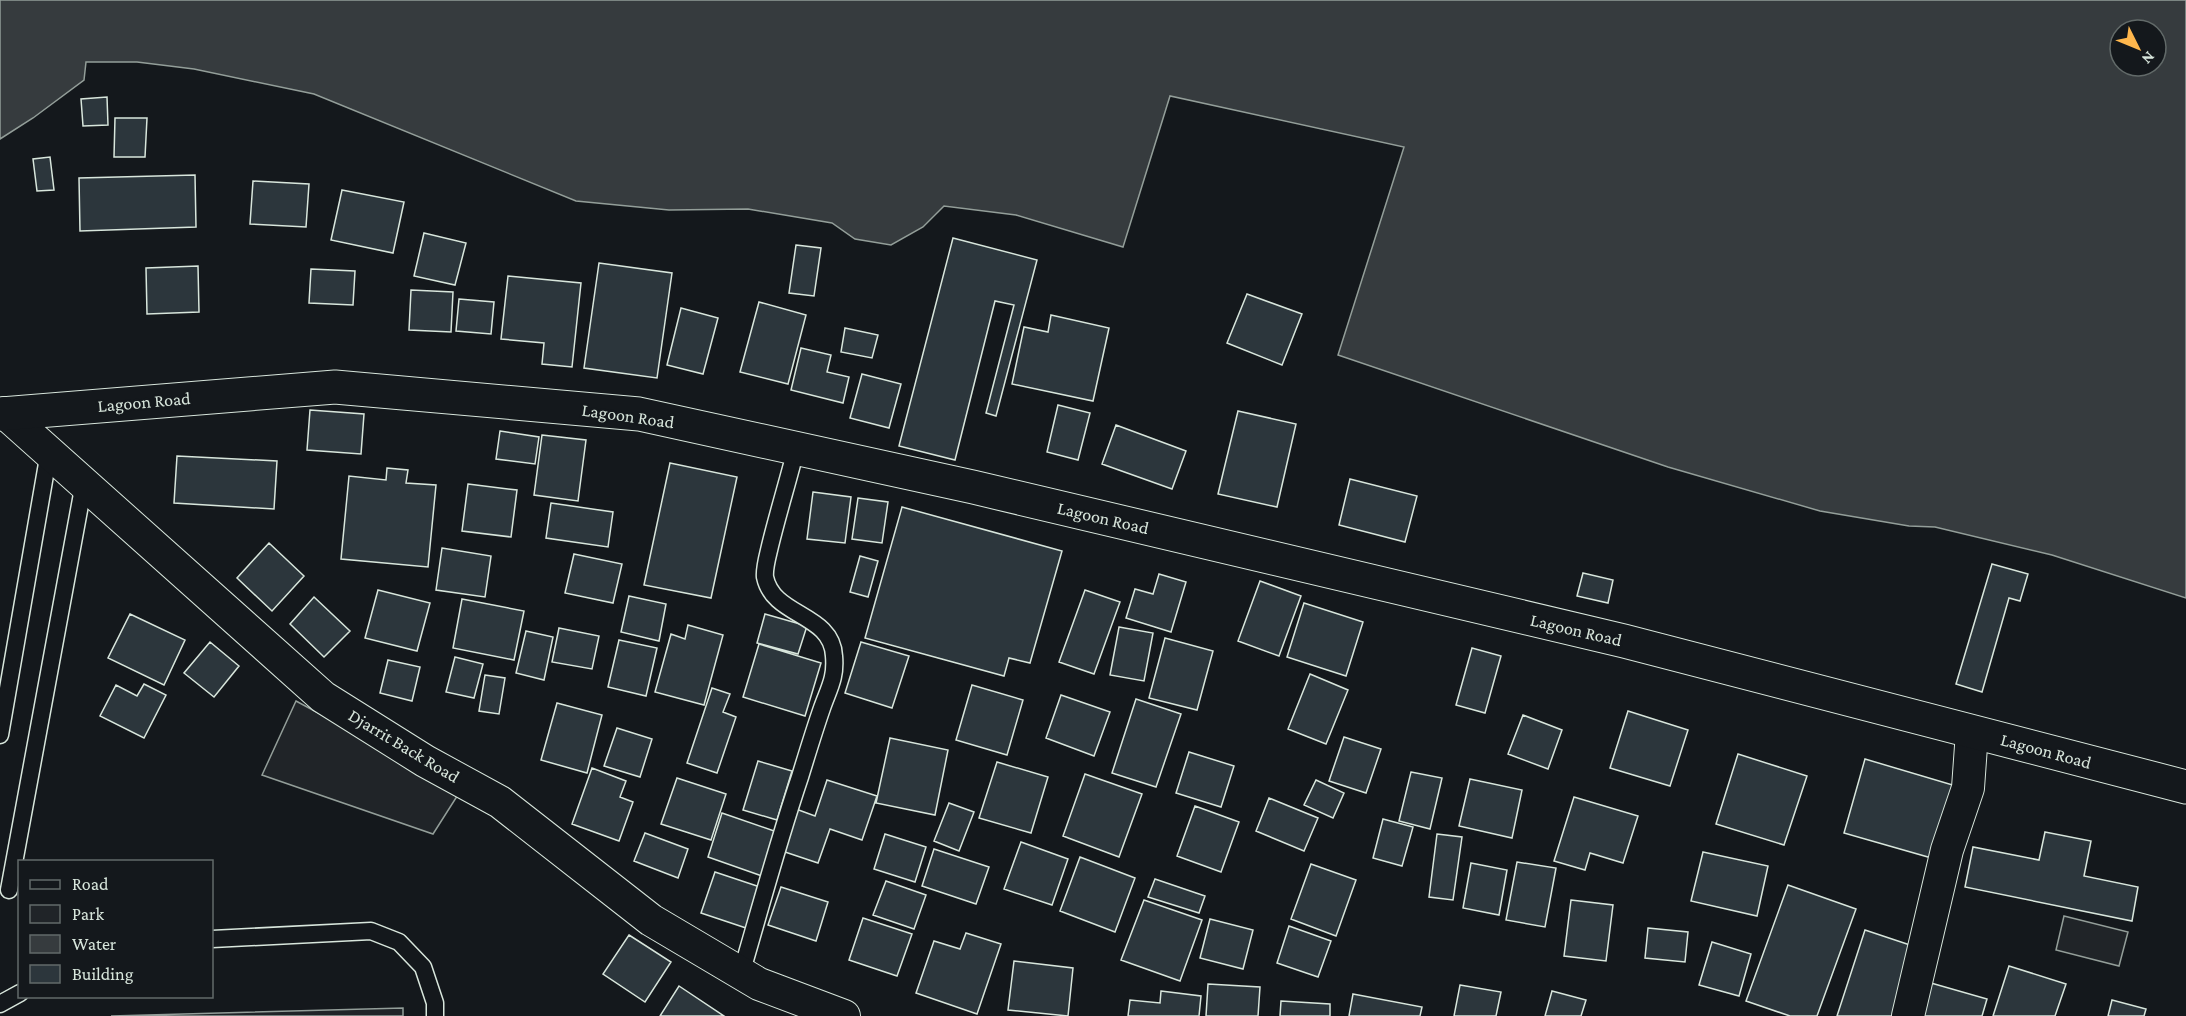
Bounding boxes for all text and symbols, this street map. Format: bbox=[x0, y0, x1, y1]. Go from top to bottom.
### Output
north arrow bbox=[2108, 18, 2168, 78]
text: N bbox=[2139, 48, 2159, 68]
street label: Lagoon Road bbox=[97, 388, 192, 416]
street label: Lagoon Road bbox=[580, 400, 676, 432]
street label: Lagoon Road bbox=[1055, 498, 1151, 538]
street label: Lagoon Road bbox=[1528, 610, 1624, 650]
street label: Djarrit Back Road bbox=[344, 705, 463, 788]
street label: Lagoon Road bbox=[1998, 729, 2094, 773]
legend bbox=[18, 860, 213, 998]
text: Road bbox=[72, 874, 109, 894]
text: Park bbox=[72, 904, 104, 924]
text: Water bbox=[72, 934, 117, 954]
text: Building bbox=[72, 964, 134, 984]

